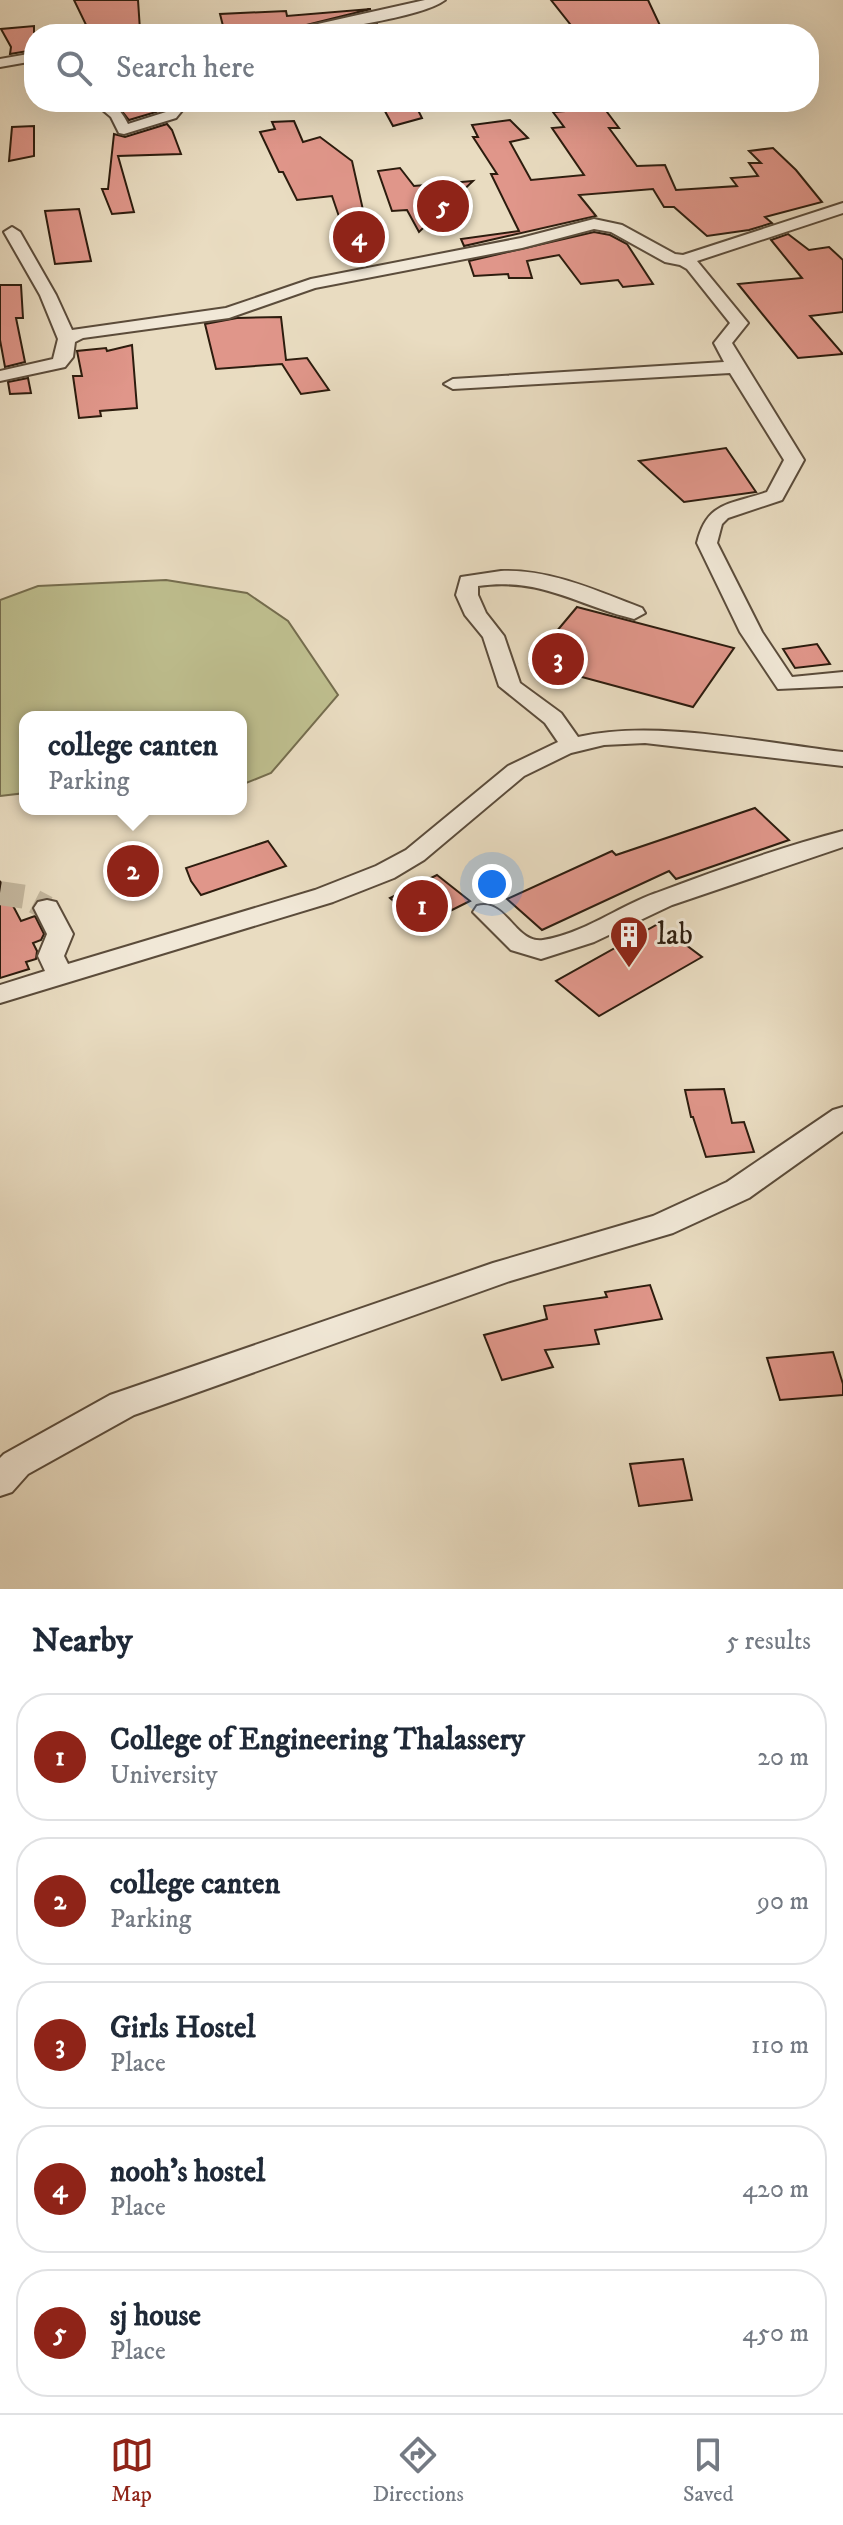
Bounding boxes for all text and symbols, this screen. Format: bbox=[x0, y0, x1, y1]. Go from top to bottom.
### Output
search box bbox=[24, 24, 819, 112]
icon: search bbox=[52, 46, 96, 90]
text: Search here bbox=[116, 50, 255, 87]
pin: 5 bbox=[417, 176, 469, 236]
pin: 4 bbox=[333, 207, 385, 267]
pin: 3 bbox=[532, 629, 584, 689]
popup bbox=[19, 711, 247, 815]
text: college canten bbox=[48, 728, 218, 765]
text: Parking bbox=[48, 765, 129, 798]
pin: 2 bbox=[107, 841, 159, 901]
your location bbox=[472, 864, 512, 904]
pin: 1 bbox=[396, 876, 448, 936]
building icon: lab bbox=[608, 914, 650, 969]
place label: lab bbox=[657, 917, 693, 954]
text: Nearby bbox=[32, 1620, 133, 1662]
text: 5 results bbox=[726, 1625, 811, 1658]
text: College of Engineering Thalassery bbox=[110, 1722, 525, 1759]
text: 1 bbox=[55, 1741, 65, 1774]
text: 20 m bbox=[757, 1741, 809, 1774]
text: University bbox=[110, 1759, 218, 1792]
text: college canten bbox=[110, 1866, 280, 1903]
text: 2 bbox=[54, 1885, 66, 1918]
text: 90 m bbox=[757, 1885, 809, 1918]
text: Parking bbox=[110, 1903, 192, 1936]
text: Girls Hostel bbox=[110, 2010, 256, 2047]
text: 3 bbox=[55, 2029, 65, 2062]
text: 110 m bbox=[751, 2029, 809, 2062]
text: Place bbox=[110, 2047, 166, 2080]
text: nooh's hostel bbox=[110, 2154, 265, 2191]
text: 4 bbox=[53, 2173, 67, 2206]
text: 420 m bbox=[742, 2173, 809, 2206]
text: Place bbox=[110, 2191, 166, 2224]
text: sj house bbox=[110, 2298, 201, 2335]
text: 5 bbox=[54, 2317, 66, 2350]
text: 450 m bbox=[742, 2317, 809, 2350]
text: Place bbox=[110, 2335, 166, 2368]
tab: Map bbox=[110, 2433, 154, 2508]
tab: Directions bbox=[373, 2433, 464, 2508]
tab: Saved bbox=[683, 2433, 733, 2508]

